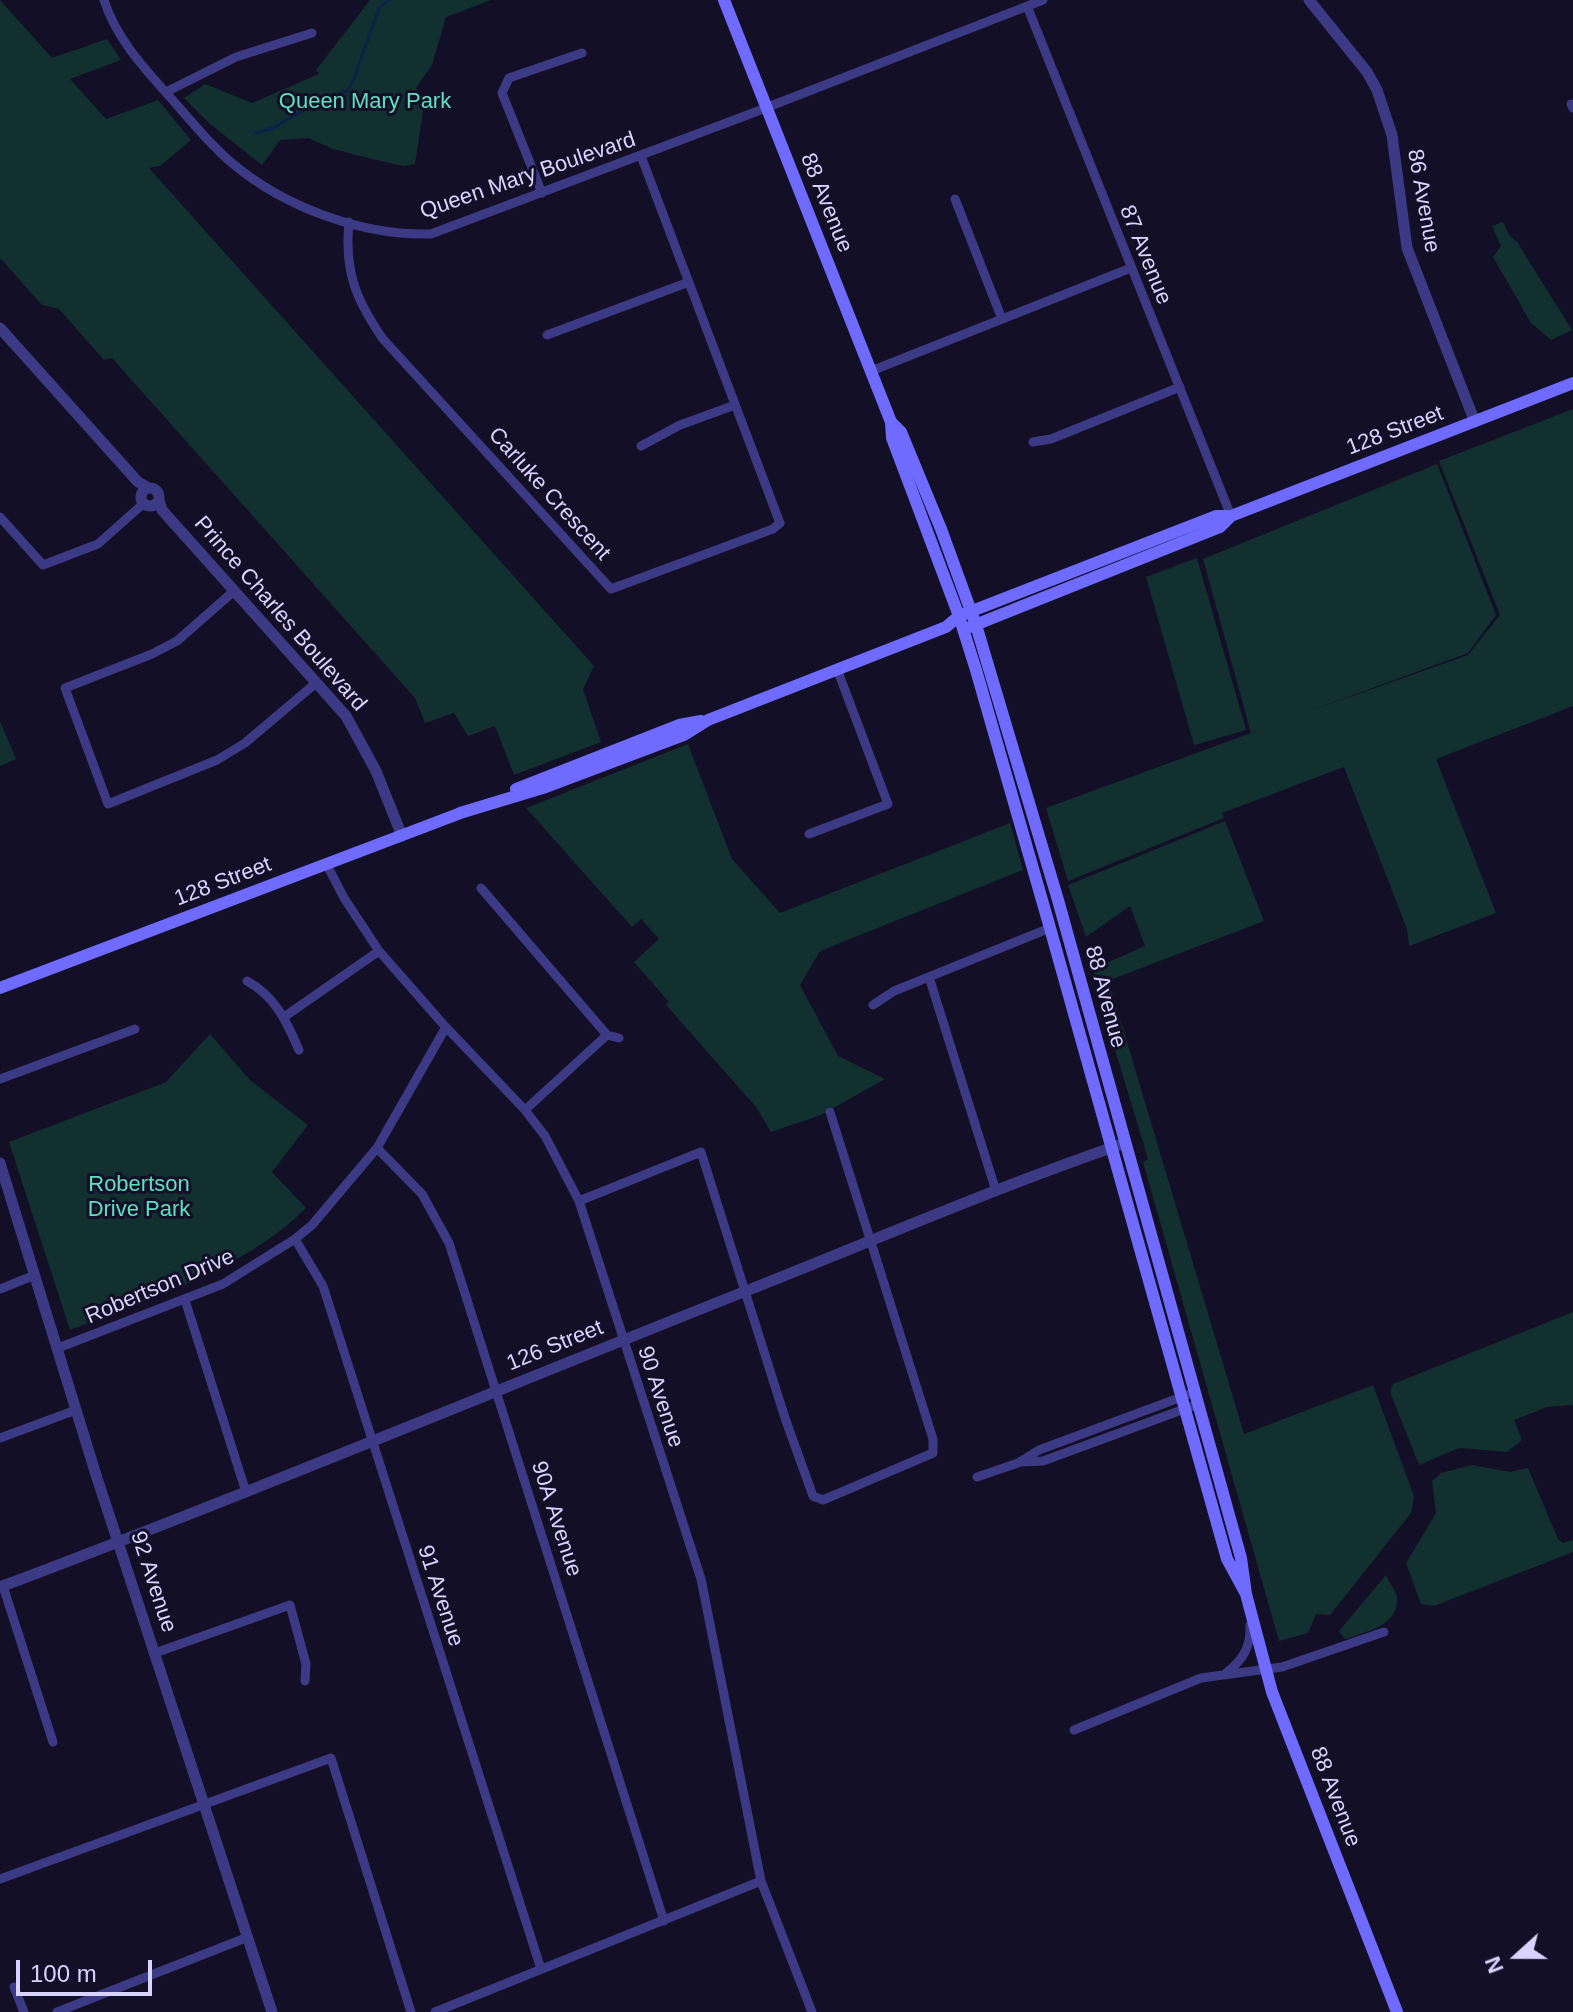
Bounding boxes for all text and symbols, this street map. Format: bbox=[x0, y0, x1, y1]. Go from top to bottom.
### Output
park label: Queen Mary Park bbox=[279, 89, 451, 115]
street label: Queen Mary Boulevard bbox=[417, 127, 639, 225]
street label: 86 Avenue bbox=[1401, 147, 1445, 255]
street label: 88 Avenue bbox=[794, 149, 858, 257]
street label: 87 Avenue bbox=[1113, 201, 1177, 309]
street label: 128 Street bbox=[1343, 400, 1447, 462]
street label: Carluke Crescent bbox=[482, 422, 616, 566]
street label: Prince Charles Boulevard bbox=[188, 511, 372, 717]
street label: 128 Street bbox=[171, 851, 275, 913]
street label: 88 Avenue bbox=[1079, 943, 1131, 1051]
park label: Robertson Drive Park bbox=[88, 1172, 190, 1224]
street label: Robertson Drive bbox=[82, 1244, 238, 1330]
street label: 126 Street bbox=[503, 1315, 607, 1377]
street label: 90 Avenue bbox=[631, 1343, 689, 1451]
street label: 90A Avenue bbox=[525, 1458, 587, 1580]
street label: 92 Avenue bbox=[124, 1528, 182, 1636]
street label: 91 Avenue bbox=[411, 1542, 469, 1650]
street label: 88 Avenue bbox=[1304, 1743, 1366, 1851]
north arrow bbox=[1477, 1916, 1557, 1996]
scale bar bbox=[20, 1944, 156, 1994]
text: N bbox=[1480, 1953, 1509, 1977]
text: 100 m bbox=[30, 1960, 97, 1987]

